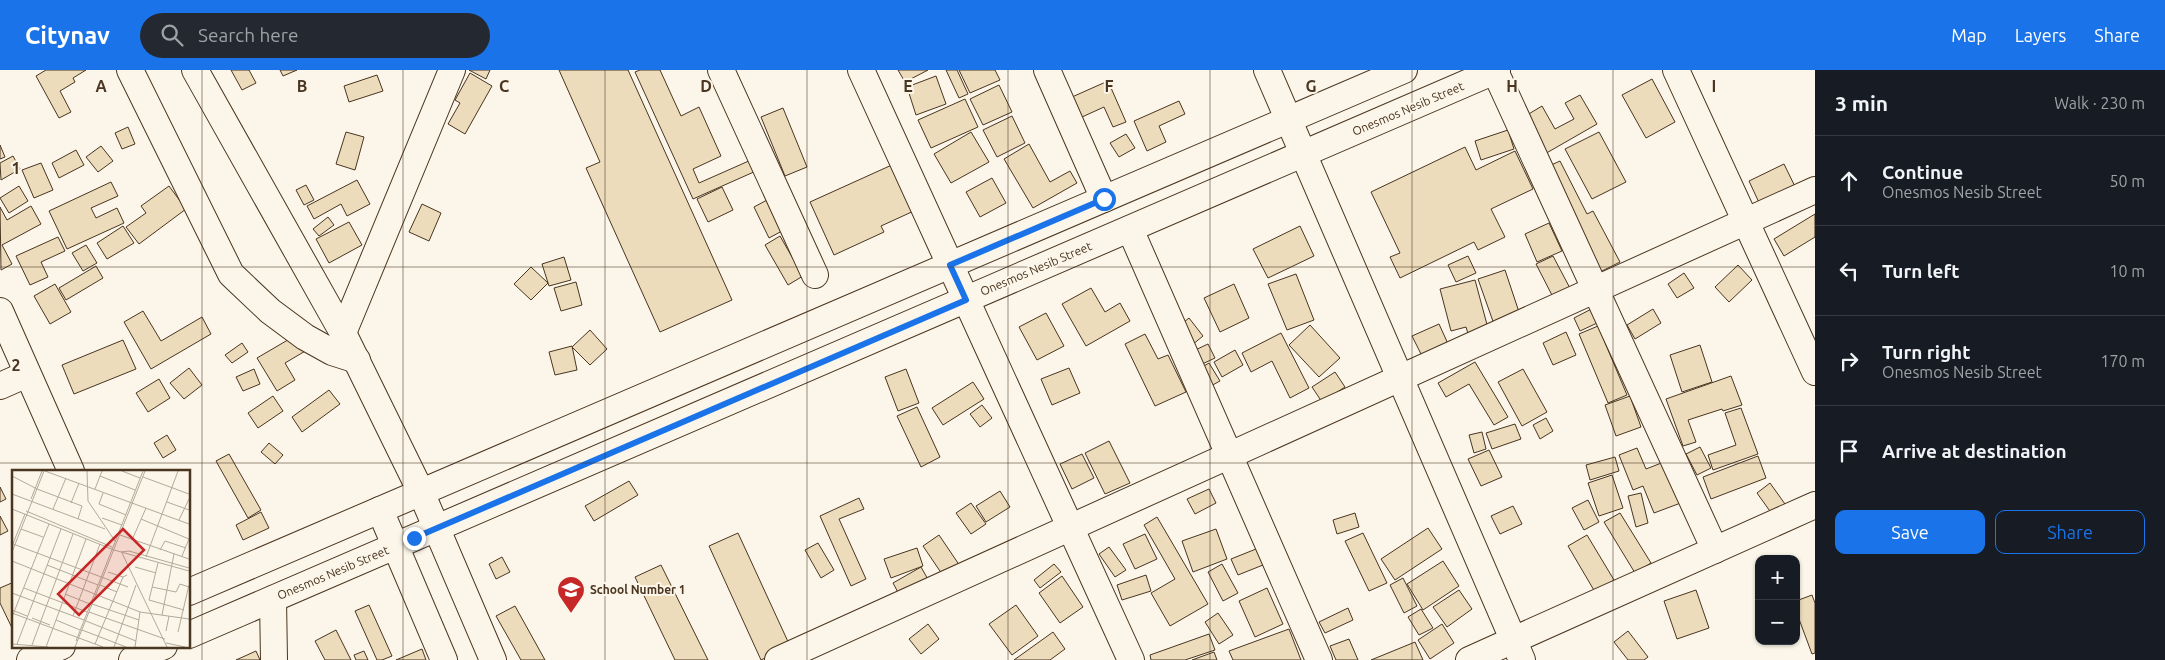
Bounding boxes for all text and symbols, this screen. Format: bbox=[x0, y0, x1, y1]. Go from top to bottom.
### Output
search box bbox=[140, 13, 490, 58]
icon: search bbox=[158, 21, 186, 49]
text: Citynav bbox=[25, 22, 110, 49]
text: Search here bbox=[198, 24, 298, 46]
text: Map bbox=[1951, 25, 1987, 45]
text: Layers bbox=[2015, 25, 2066, 45]
text: Share bbox=[2094, 25, 2140, 45]
text: A bbox=[95, 77, 107, 95]
text: B bbox=[297, 77, 307, 95]
text: C bbox=[499, 77, 509, 95]
text: D bbox=[700, 77, 712, 95]
text: E bbox=[903, 77, 913, 95]
text: F bbox=[1105, 77, 1114, 95]
text: G bbox=[1305, 77, 1317, 95]
text: H bbox=[1506, 77, 1518, 95]
text: I bbox=[1712, 77, 1716, 95]
street label: Onesmos Nesib Street bbox=[1350, 79, 1466, 138]
text: 3 min bbox=[1835, 91, 1888, 115]
text: Walk · 230 m bbox=[2054, 94, 2145, 112]
text: 1 bbox=[11, 159, 21, 177]
text: Continue bbox=[1882, 161, 1963, 183]
icon: ahead bbox=[1835, 167, 1863, 195]
text: 50 m bbox=[2109, 172, 2145, 190]
text: Onesmos Nesib Street bbox=[1882, 183, 2042, 201]
route start bbox=[1093, 188, 1116, 211]
street label: Onesmos Nesib Street bbox=[978, 239, 1094, 298]
icon: left bbox=[1835, 257, 1863, 285]
text: Turn left bbox=[1882, 260, 1960, 282]
text: 10 m bbox=[2109, 262, 2145, 280]
text: Turn right bbox=[1882, 341, 1970, 363]
icon: right bbox=[1835, 347, 1863, 375]
text: 170 m bbox=[2100, 352, 2145, 370]
text: 2 bbox=[11, 356, 21, 374]
text: Onesmos Nesib Street bbox=[1882, 363, 2042, 381]
icon: arrive bbox=[1835, 437, 1863, 465]
text: Arrive at destination bbox=[1882, 440, 2067, 462]
inset map bbox=[12, 470, 190, 648]
button: Save bbox=[1835, 510, 1985, 554]
button: Share bbox=[1995, 510, 2145, 554]
route end bbox=[403, 527, 426, 550]
street label: Onesmos Nesib Street bbox=[275, 543, 391, 602]
map controls bbox=[1755, 555, 1800, 645]
button: + bbox=[1755, 555, 1800, 600]
school or university icon: School Number 1 bbox=[556, 575, 586, 614]
place label: School Number 1 bbox=[590, 583, 686, 596]
button: − bbox=[1755, 600, 1800, 645]

